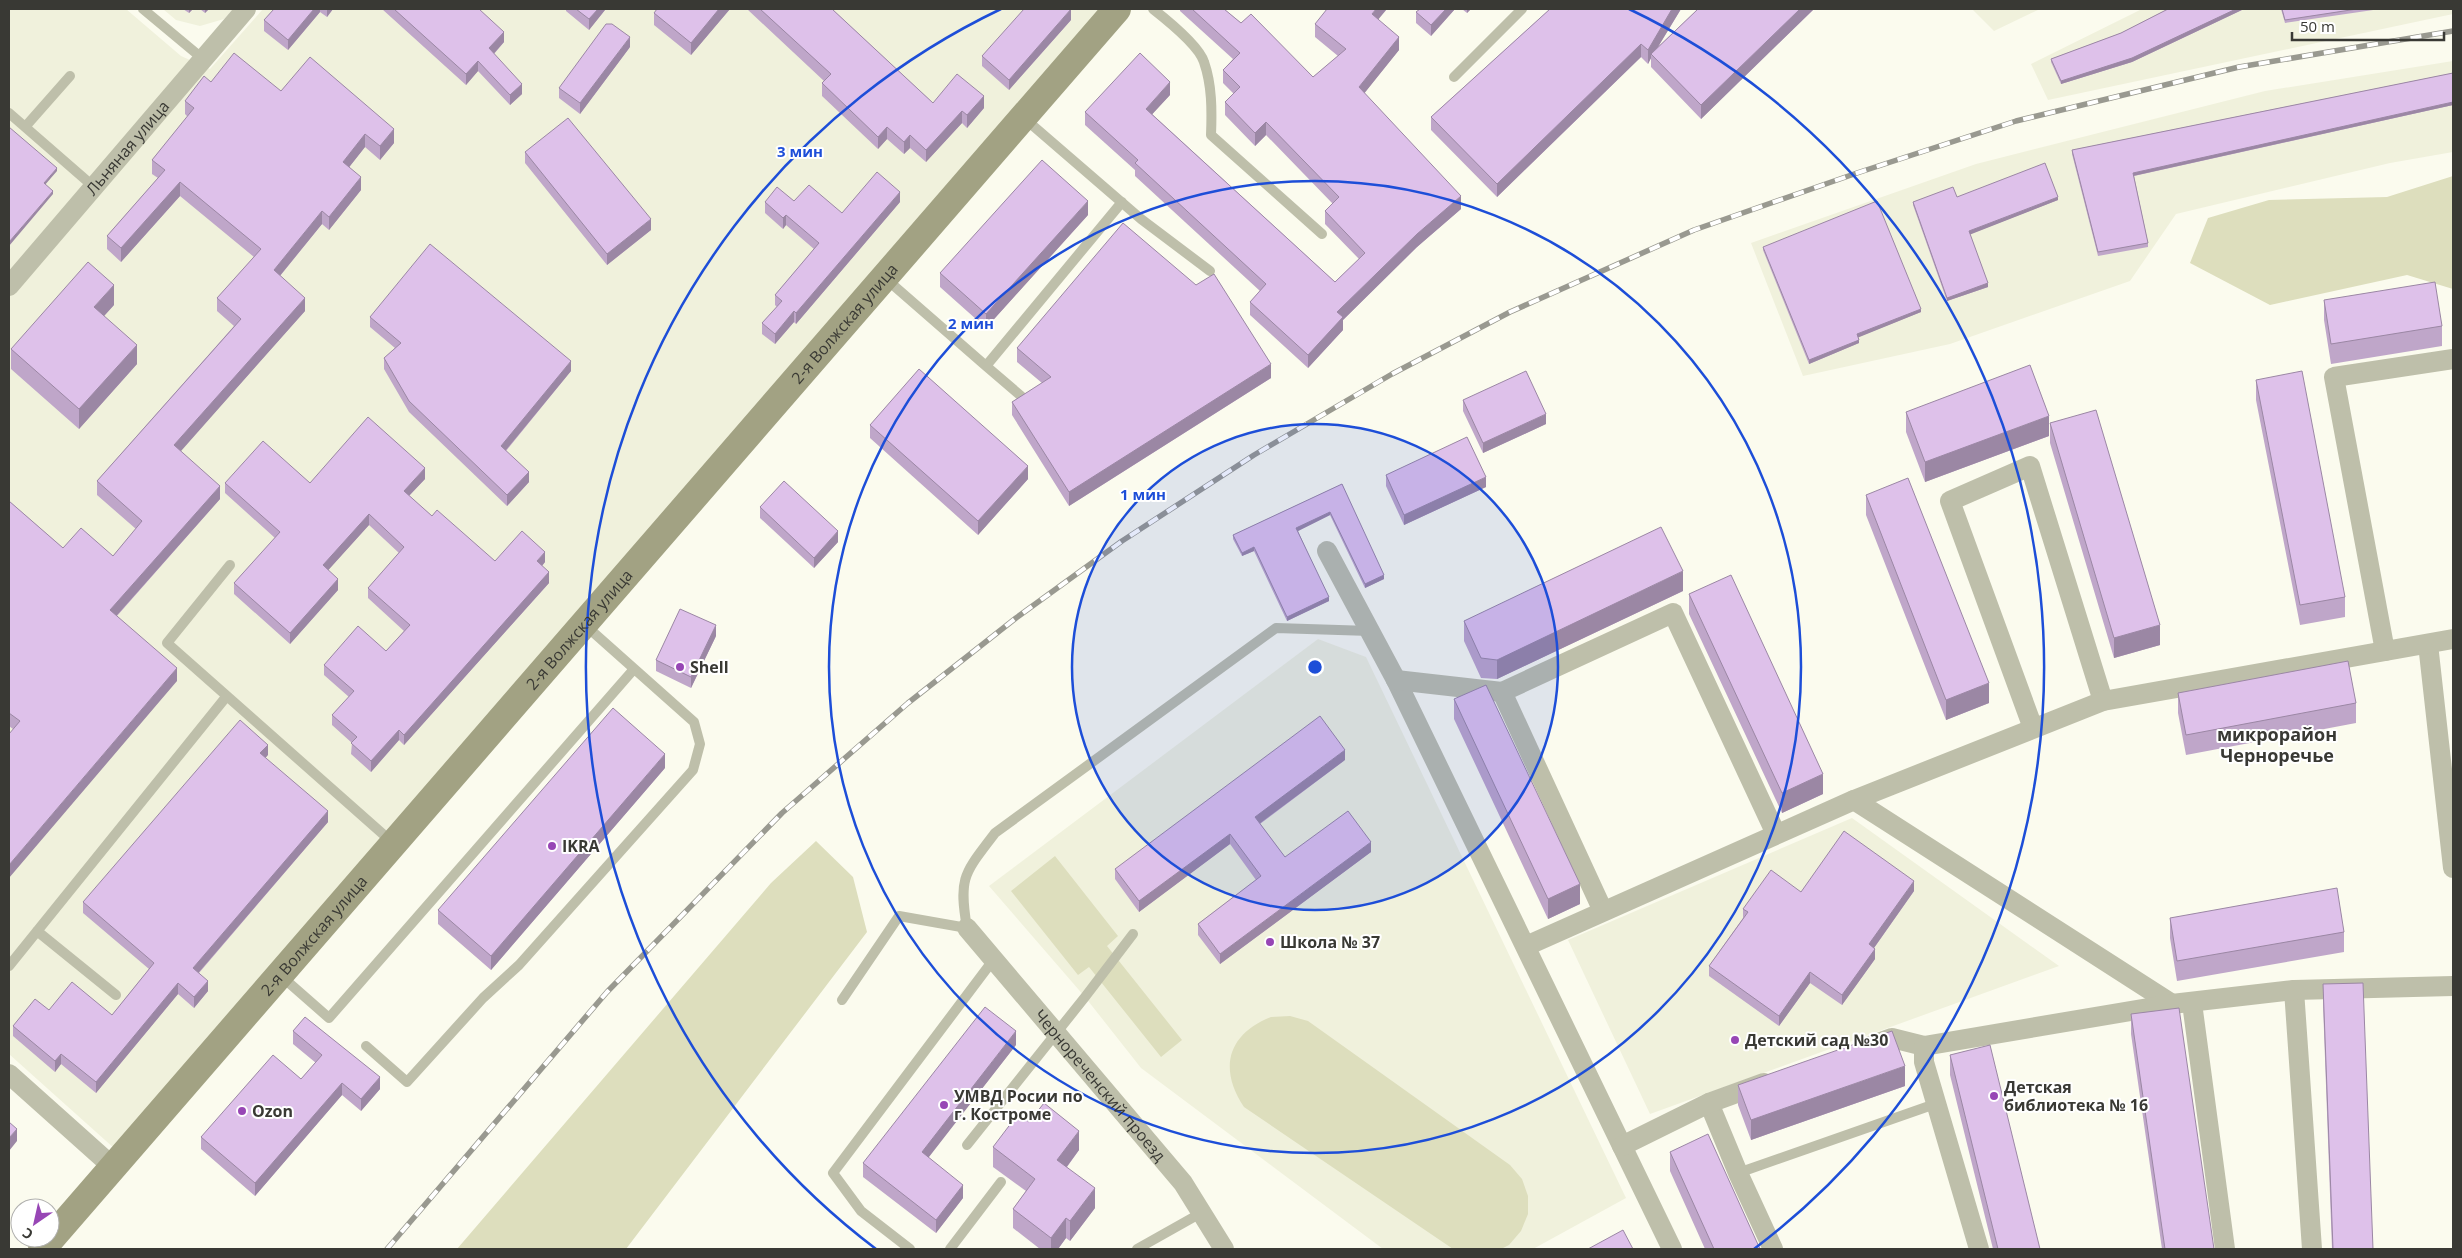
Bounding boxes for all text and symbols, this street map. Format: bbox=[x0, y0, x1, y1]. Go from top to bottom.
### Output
scale bar bbox=[2292, 10, 2444, 42]
text: 50 m bbox=[2300, 16, 2335, 36]
street label: Льняная улица bbox=[81, 96, 174, 200]
text: 3 мин bbox=[777, 141, 823, 161]
street label: 2-я Волжская улица bbox=[786, 259, 903, 388]
text: 2 мин bbox=[948, 313, 994, 333]
text: 1 мин bbox=[1120, 484, 1166, 504]
street label: 2-я Волжская улица bbox=[521, 565, 637, 694]
place label: Shell bbox=[690, 656, 729, 678]
centre of rings bbox=[1306, 658, 1324, 676]
marker: Shell bbox=[674, 661, 686, 673]
district label: микрорайон Черноречье bbox=[2217, 722, 2337, 767]
place label: IKRA bbox=[562, 835, 600, 857]
marker: IKRA bbox=[546, 840, 558, 852]
street label: 2-я Волжская улица bbox=[256, 871, 372, 1000]
place label: Школа № 37 bbox=[1280, 931, 1380, 953]
marker: Школа № 37 bbox=[1264, 936, 1276, 948]
street label: Чернореченский проезд bbox=[1029, 1004, 1171, 1166]
place label: Детский сад №30 bbox=[1745, 1029, 1888, 1051]
marker: Детский сад №30 bbox=[1729, 1034, 1741, 1046]
place label: Детская библиотека № 16 bbox=[2004, 1076, 2148, 1116]
place label: УМВД Росии по г. Костроме bbox=[954, 1085, 1083, 1125]
marker: Детская библиотека № 16 bbox=[1988, 1090, 2000, 1102]
marker: УМВД Росии по г. Костроме bbox=[938, 1099, 950, 1111]
place label: Ozon bbox=[252, 1100, 293, 1122]
marker: Ozon bbox=[236, 1105, 248, 1117]
north arrow bbox=[10, 1198, 60, 1248]
text: С bbox=[18, 1224, 36, 1245]

